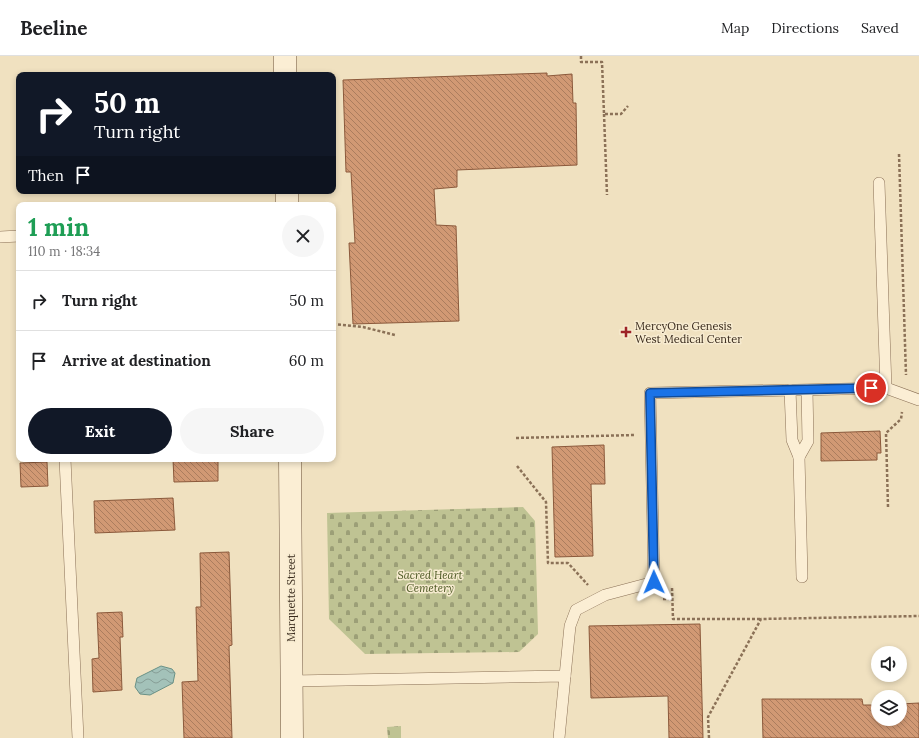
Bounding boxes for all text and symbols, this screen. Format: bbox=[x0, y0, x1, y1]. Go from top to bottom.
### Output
text: Beeline bbox=[20, 16, 88, 40]
text: Map bbox=[721, 19, 749, 37]
text: Directions bbox=[771, 19, 839, 37]
text: Saved bbox=[861, 19, 899, 37]
text: 50 m bbox=[94, 85, 160, 121]
icon: right bbox=[28, 88, 80, 140]
text: Turn right bbox=[94, 120, 180, 143]
icon: arrive bbox=[72, 164, 94, 186]
text: Then bbox=[28, 166, 64, 185]
text: 1 min bbox=[28, 212, 89, 243]
button: close bbox=[282, 215, 324, 257]
text: 110 m · 18:34 bbox=[28, 243, 100, 260]
icon: right bbox=[28, 290, 50, 312]
text: Turn right bbox=[62, 291, 138, 310]
text: 50 m bbox=[289, 291, 324, 310]
place label: MercyOne Genesis West Medical Center bbox=[635, 319, 742, 346]
marker: MercyOne Genesis West Medical Center bbox=[620, 326, 632, 338]
icon: arrive bbox=[28, 350, 50, 372]
text: Arrive at destination bbox=[62, 351, 211, 370]
text: 60 m bbox=[289, 351, 324, 370]
pin bbox=[854, 371, 888, 405]
icon: arrive bbox=[860, 377, 882, 399]
button: Exit bbox=[28, 408, 172, 454]
button: Share bbox=[180, 408, 324, 454]
street label: Marquette Street bbox=[284, 553, 298, 642]
position arrow bbox=[633, 561, 675, 603]
park label: Sacred Heart Cemetery bbox=[397, 568, 463, 595]
map controls bbox=[871, 646, 907, 726]
button: sound bbox=[871, 646, 907, 682]
button: layers bbox=[871, 690, 907, 726]

